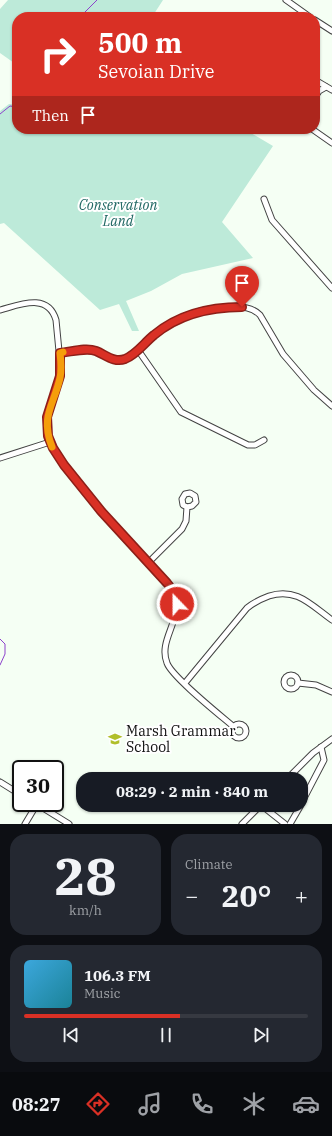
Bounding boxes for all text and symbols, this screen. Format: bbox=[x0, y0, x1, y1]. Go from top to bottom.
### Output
text: 500 m bbox=[98, 24, 182, 61]
icon: right bbox=[32, 28, 84, 80]
text: Sevoian Drive bbox=[98, 60, 214, 83]
icon: arrive bbox=[77, 104, 99, 126]
text: Then bbox=[32, 106, 69, 125]
park label: Conservation Land bbox=[79, 196, 157, 230]
pin bbox=[225, 266, 259, 307]
icon: arrive bbox=[231, 272, 253, 294]
position arrow bbox=[156, 583, 198, 625]
place label: Marsh Grammar School bbox=[126, 722, 236, 756]
school or university icon: Marsh Grammar School bbox=[107, 731, 123, 747]
speed limit sign: 30 bbox=[12, 760, 64, 812]
text: 08:29 · 2 min · 840 m bbox=[116, 782, 268, 801]
text: 28 bbox=[54, 842, 117, 909]
text: Climate bbox=[185, 856, 232, 873]
text: 20° bbox=[221, 876, 272, 915]
text: − bbox=[185, 881, 198, 910]
text: + bbox=[295, 881, 308, 910]
text: km/h bbox=[69, 902, 102, 919]
text: 106.3 FM bbox=[84, 966, 151, 985]
text: Music bbox=[84, 985, 121, 1002]
icon: previous bbox=[60, 1024, 82, 1046]
icon: pause bbox=[155, 1024, 177, 1046]
icon: next bbox=[250, 1024, 272, 1046]
icon: directions bbox=[84, 1090, 112, 1118]
icon: music bbox=[136, 1090, 164, 1118]
icon: phone bbox=[188, 1090, 216, 1118]
icon: climate bbox=[240, 1090, 268, 1118]
icon: car bbox=[292, 1090, 320, 1118]
text: 08:27 bbox=[12, 1093, 61, 1116]

